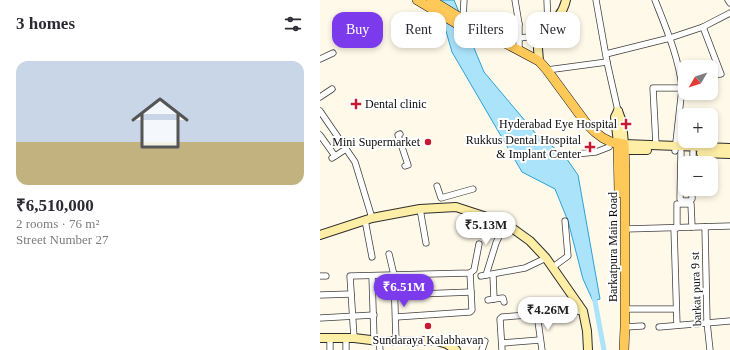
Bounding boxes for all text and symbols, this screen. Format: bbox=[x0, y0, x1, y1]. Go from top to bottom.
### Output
chip: Buy bbox=[332, 12, 383, 48]
chip: Rent bbox=[391, 12, 446, 48]
chip: Filters bbox=[454, 12, 518, 48]
chip: New bbox=[526, 12, 580, 48]
icon: filters bbox=[282, 13, 304, 35]
text: 3 homes bbox=[16, 14, 75, 33]
north arrow bbox=[678, 60, 718, 100]
map controls bbox=[678, 60, 718, 196]
icon: home bbox=[124, 87, 196, 159]
place label: Dental clinic bbox=[365, 97, 427, 111]
marker: Dental clinic bbox=[350, 98, 362, 110]
button: + bbox=[678, 108, 718, 148]
place label: Hyderabad Eye Hospital bbox=[499, 117, 618, 131]
marker: Hyderabad Eye Hospital bbox=[620, 118, 632, 130]
place label: Rukkus Dental Hospital & Implant Center bbox=[466, 133, 582, 161]
place label: Mini Supermarket bbox=[332, 135, 421, 149]
marker: Mini Supermarket bbox=[423, 137, 433, 147]
marker: Rukkus Dental Hospital & Implant Center bbox=[584, 141, 596, 153]
button: − bbox=[678, 156, 718, 196]
street label: Barkatpura Main Road bbox=[606, 192, 620, 302]
text: ₹6,510,000 bbox=[16, 196, 94, 215]
pin: ₹5.13M bbox=[453, 212, 519, 246]
text: 2 rooms · 76 m² bbox=[16, 216, 99, 231]
text: ₹5.13M bbox=[465, 217, 507, 232]
text: Street Number 27 bbox=[16, 232, 108, 247]
street label: barkat pura 9 st bbox=[688, 251, 704, 326]
pin: ₹6.51M bbox=[371, 274, 437, 308]
text: ₹6.51M bbox=[383, 279, 425, 294]
pin: ₹4.26M bbox=[515, 297, 581, 331]
text: ₹4.26M bbox=[527, 302, 569, 317]
marker: Sundaraya Kalabhavan bbox=[423, 321, 433, 331]
place label: Sundaraya Kalabhavan bbox=[373, 333, 483, 347]

